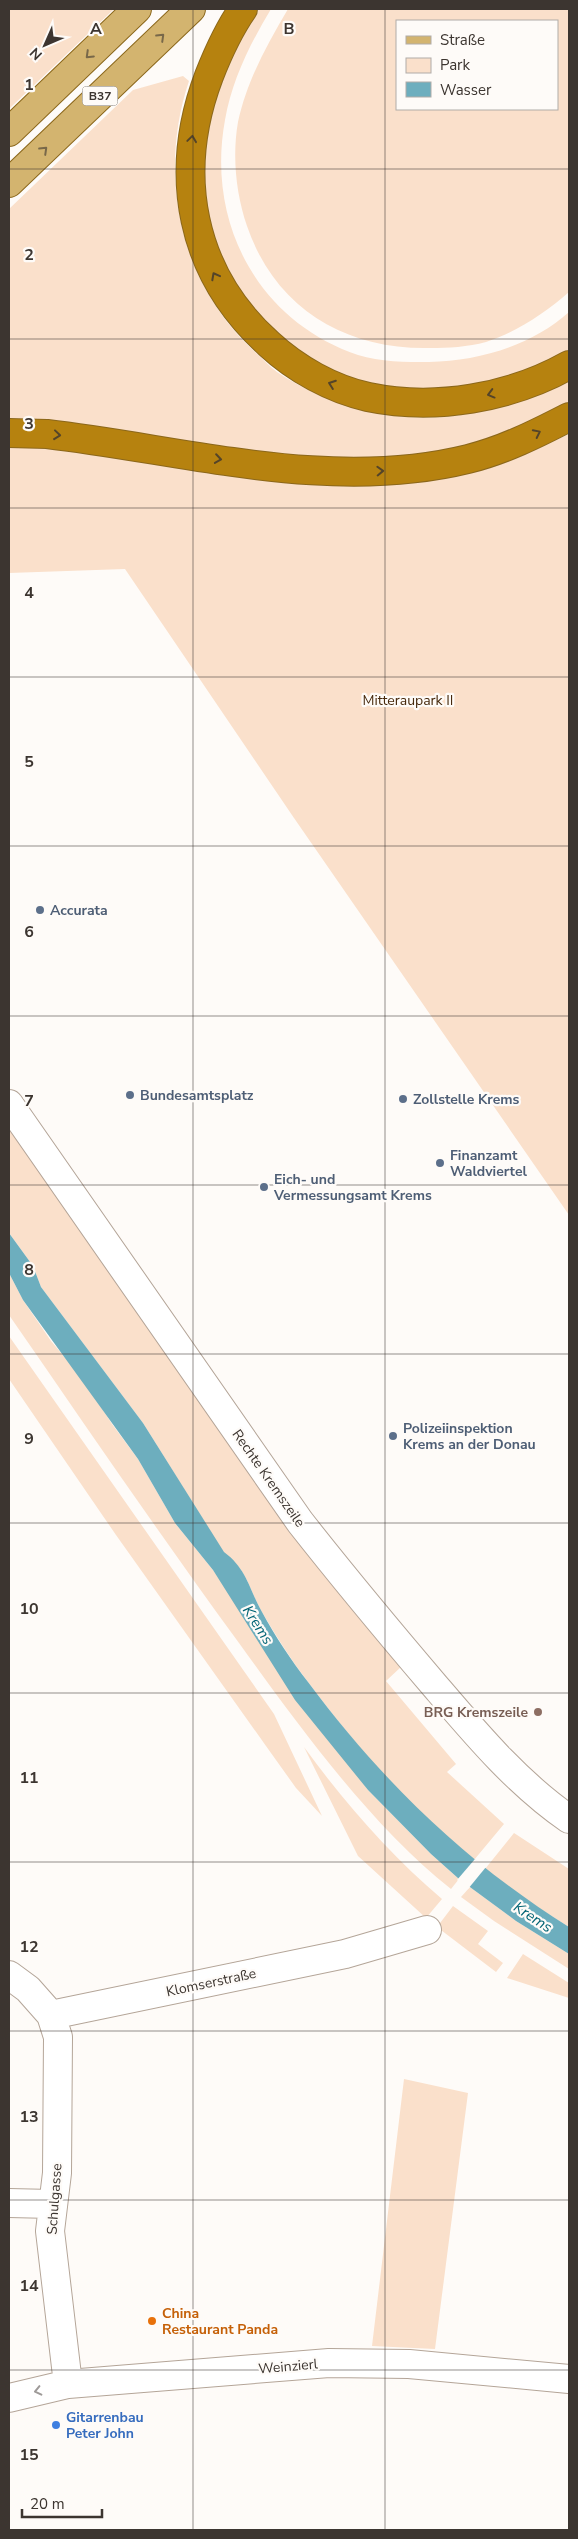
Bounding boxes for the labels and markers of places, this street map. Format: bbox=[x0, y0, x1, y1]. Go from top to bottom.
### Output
place label: Accurata bbox=[50, 901, 108, 920]
marker: Accurata bbox=[34, 904, 46, 916]
place label: Bundesamtsplatz bbox=[140, 1086, 254, 1105]
marker: Bundesamtsplatz bbox=[124, 1089, 136, 1101]
place label: Zollstelle Krems bbox=[413, 1090, 520, 1109]
marker: Zollstelle Krems bbox=[397, 1093, 409, 1105]
place label: Finanzamt Waldviertel bbox=[450, 1146, 528, 1181]
marker: Finanzamt Waldviertel bbox=[434, 1157, 446, 1169]
place label: Eich- und Vermessungsamt Krems bbox=[273, 1170, 432, 1205]
marker: Eich- und Vermessungsamt Krems bbox=[258, 1181, 270, 1193]
place label: Polizeiinspektion Krems an der Donau bbox=[403, 1419, 536, 1454]
marker: Polizeiinspektion Krems an der Donau bbox=[387, 1430, 399, 1442]
place label: BRG Kremszeile bbox=[424, 1703, 528, 1722]
marker: BRG Kremszeile bbox=[532, 1706, 544, 1718]
place label: China Restaurant Panda bbox=[162, 2304, 278, 2339]
marker: China Restaurant Panda bbox=[146, 2315, 158, 2327]
place label: Gitarrenbau Peter John bbox=[66, 2408, 144, 2443]
marker: Gitarrenbau Peter John bbox=[50, 2419, 62, 2431]

